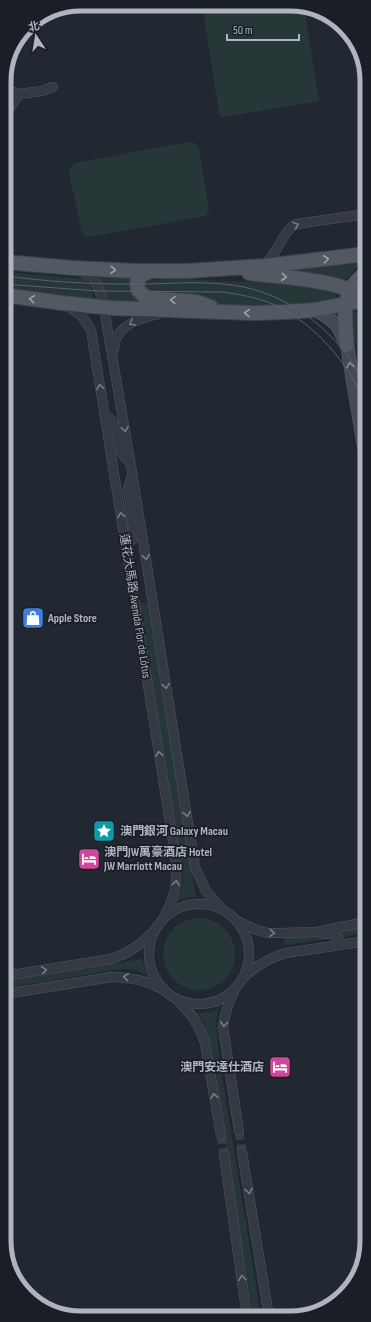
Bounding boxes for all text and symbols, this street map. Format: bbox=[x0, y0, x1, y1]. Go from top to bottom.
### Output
north arrow bbox=[16, 16, 56, 56]
scale bar bbox=[227, 16, 299, 42]
text: 北 bbox=[27, 19, 41, 34]
text: 50 m bbox=[233, 23, 253, 38]
one-way arrow bbox=[292, 222, 299, 230]
one-way arrow bbox=[322, 255, 329, 264]
one-way arrow bbox=[110, 265, 116, 274]
one-way arrow bbox=[281, 273, 287, 282]
one-way arrow bbox=[29, 295, 35, 304]
one-way arrow bbox=[170, 296, 176, 305]
one-way arrow bbox=[244, 309, 250, 317]
one-way arrow bbox=[129, 318, 136, 325]
one-way arrow bbox=[346, 362, 355, 369]
one-way arrow bbox=[96, 384, 105, 390]
one-way arrow bbox=[120, 426, 129, 432]
one-way arrow bbox=[117, 512, 126, 518]
street label: 蓮花大馬路 Avenida Flor de Lótus bbox=[116, 533, 154, 679]
one-way arrow bbox=[141, 554, 150, 560]
shop icon: Apple Store bbox=[20, 605, 46, 631]
place label: Apple Store bbox=[47, 611, 97, 626]
one-way arrow bbox=[161, 682, 170, 689]
one-way arrow bbox=[155, 751, 164, 757]
one-way arrow bbox=[182, 811, 191, 817]
place icon: 澳門銀河 Galaxy Macau bbox=[91, 818, 117, 844]
place label: 澳門銀河 Galaxy Macau bbox=[120, 824, 228, 839]
place label: 澳門JW萬豪酒店 Hotel JW Marriott Macau bbox=[103, 845, 212, 874]
hotel icon: 澳門JW萬豪酒店 Hotel JW Marriott Macau bbox=[76, 846, 102, 872]
one-way arrow bbox=[171, 880, 180, 886]
one-way arrow bbox=[269, 928, 275, 937]
one-way arrow bbox=[41, 966, 47, 975]
one-way arrow bbox=[123, 973, 129, 982]
one-way arrow bbox=[220, 1020, 229, 1027]
hotel icon: 澳門安達仕酒店 bbox=[267, 1054, 293, 1080]
place label: 澳門安達仕酒店 bbox=[180, 1060, 264, 1075]
one-way arrow bbox=[210, 1093, 219, 1099]
one-way arrow bbox=[244, 1188, 252, 1194]
one-way arrow bbox=[238, 1275, 247, 1281]

